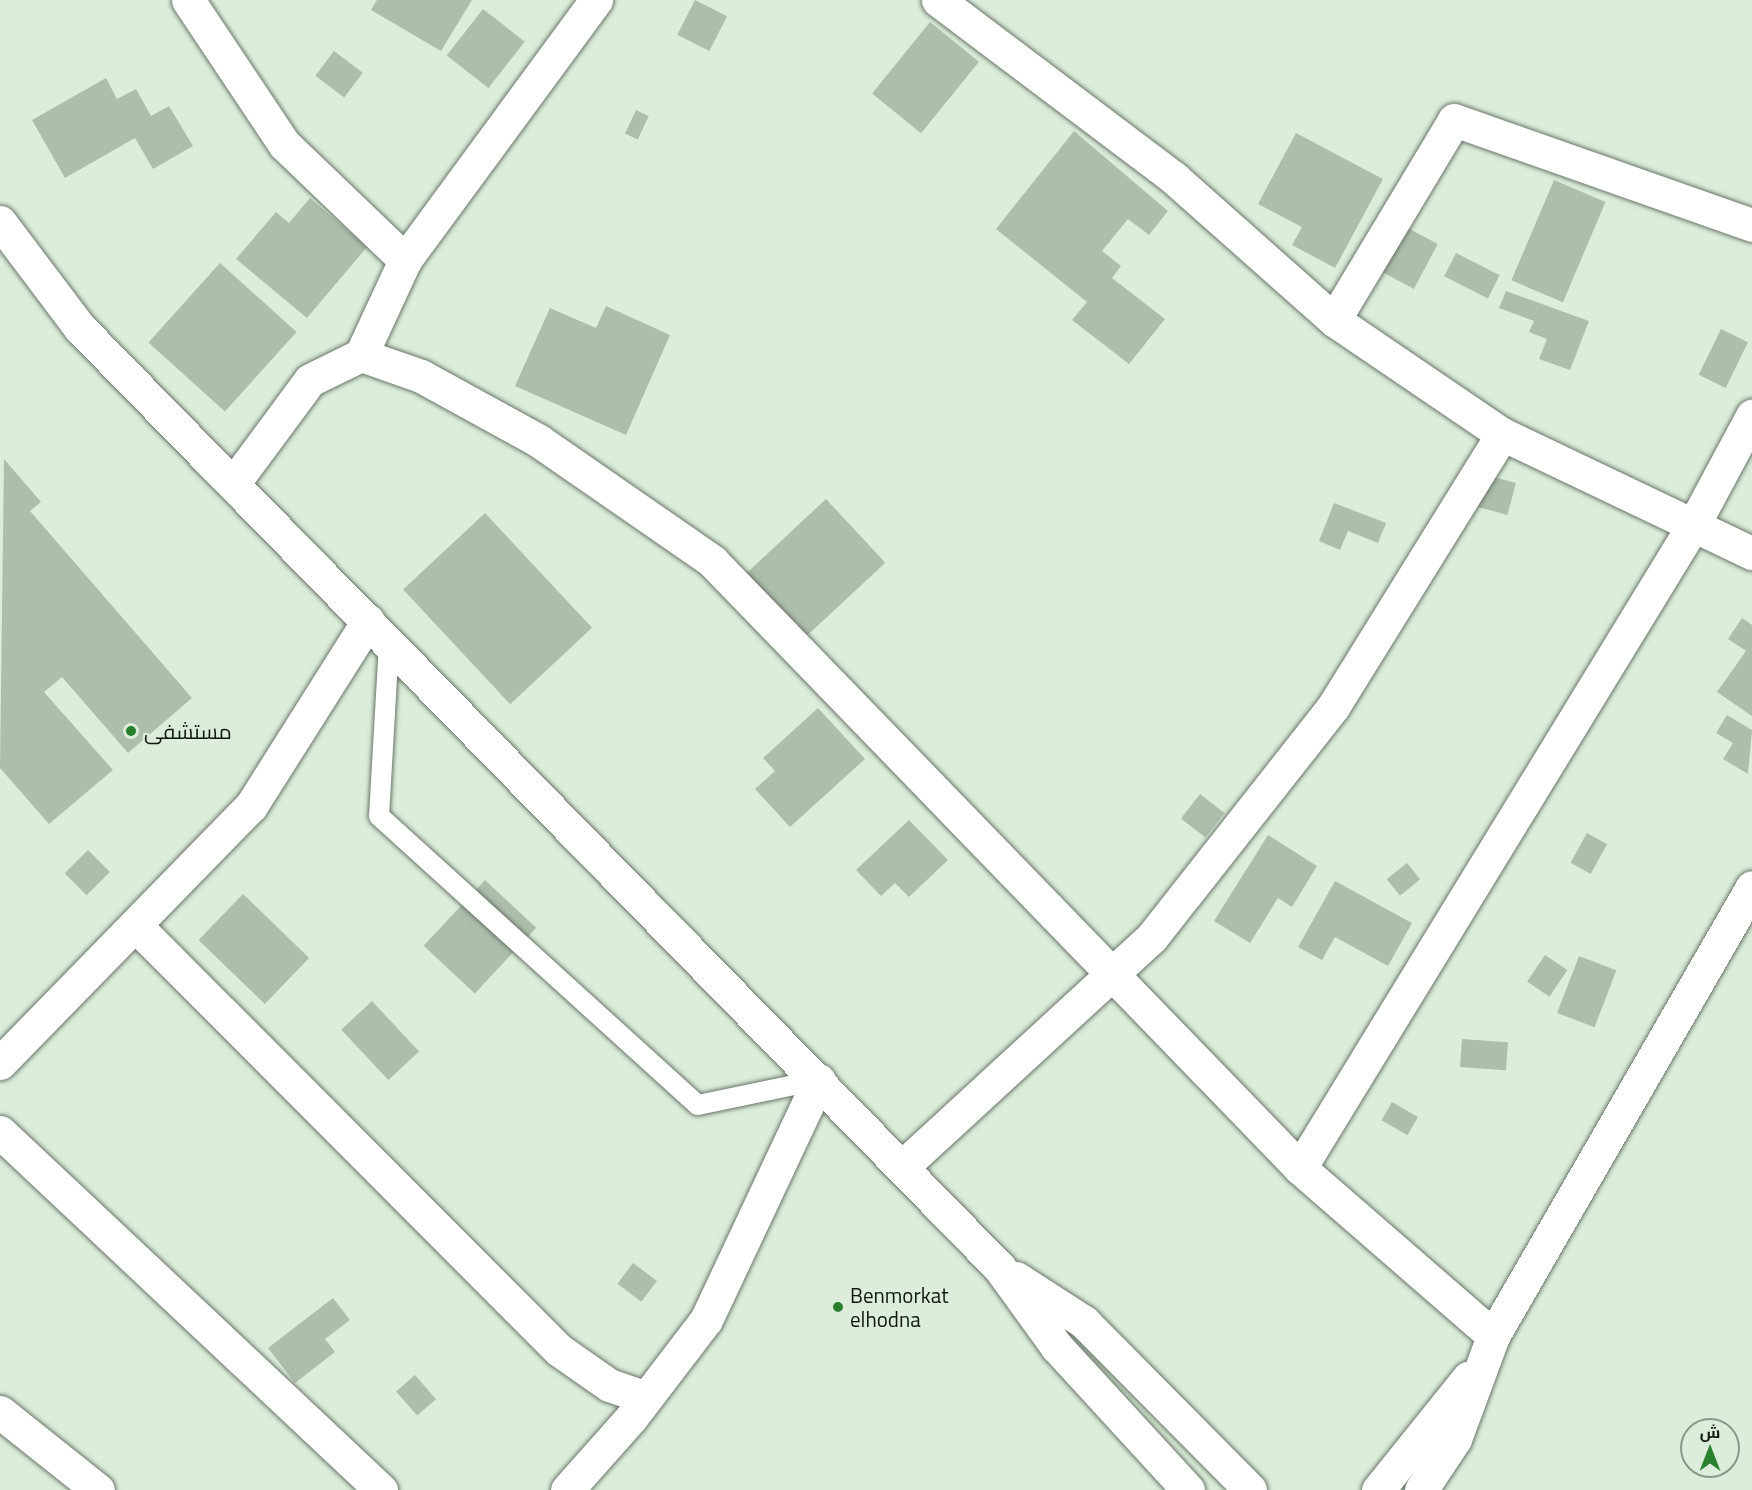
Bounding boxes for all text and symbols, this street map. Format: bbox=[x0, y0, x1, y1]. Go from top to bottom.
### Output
place label: مستشفى bbox=[144, 718, 232, 744]
marker: مستشفى bbox=[122, 722, 140, 740]
place label: Benmorkat elhodna bbox=[850, 1282, 949, 1332]
marker: Benmorkat elhodna bbox=[831, 1300, 845, 1314]
north arrow bbox=[1680, 1418, 1740, 1478]
text: ش bbox=[1700, 1420, 1720, 1444]

